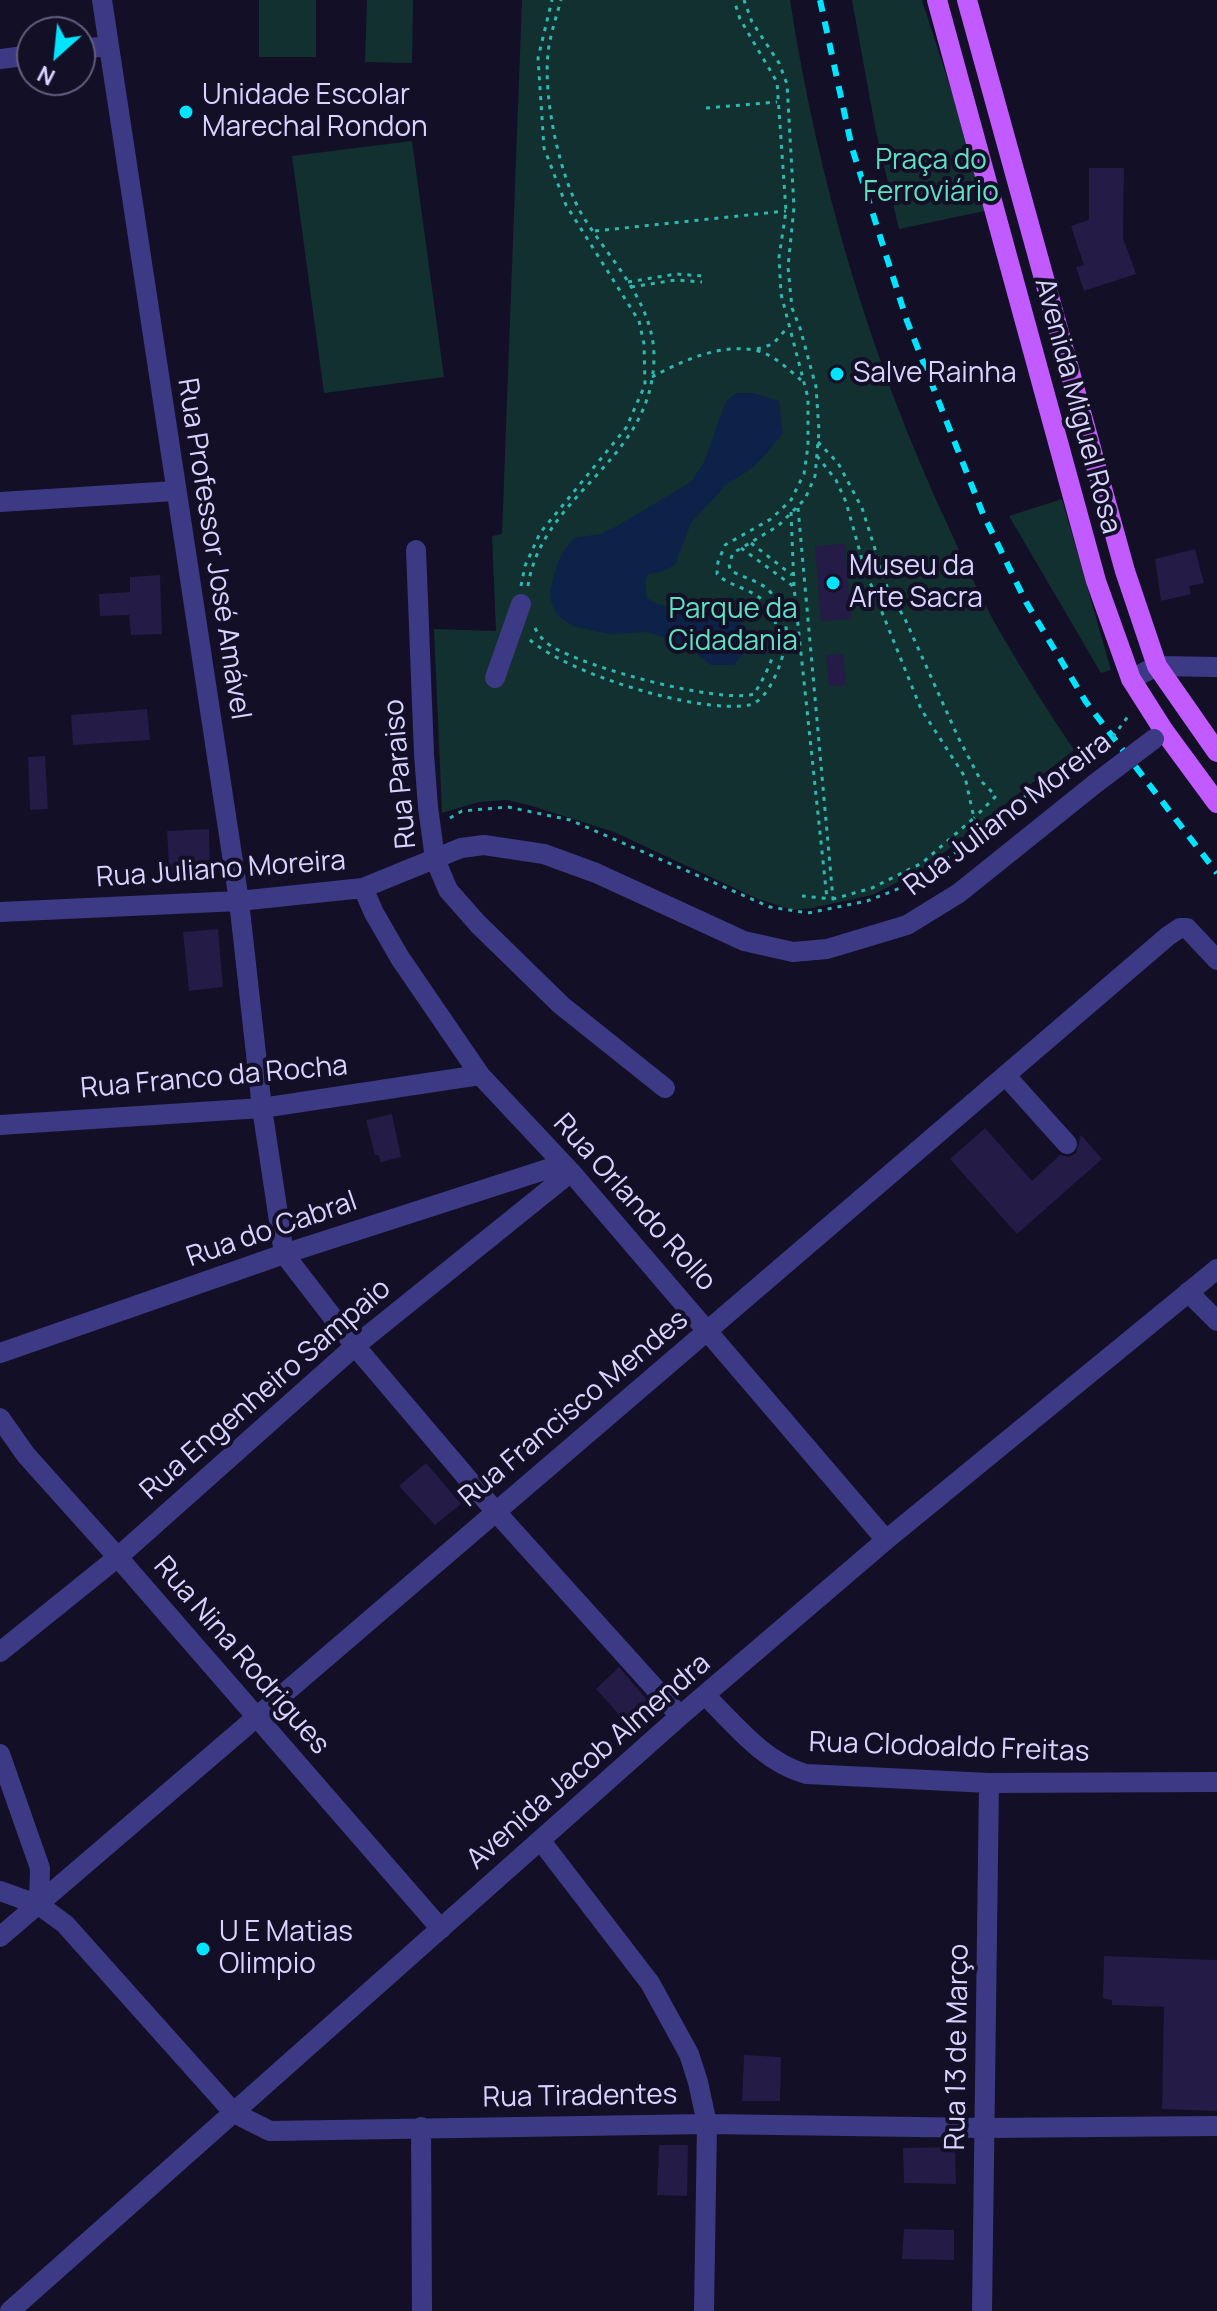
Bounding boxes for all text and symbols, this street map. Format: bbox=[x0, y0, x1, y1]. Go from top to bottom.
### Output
north arrow bbox=[16, 16, 96, 96]
text: N bbox=[32, 59, 60, 93]
place label: Unidade Escolar Marechal Rondon bbox=[202, 79, 428, 145]
marker: Unidade Escolar Marechal Rondon bbox=[177, 103, 195, 121]
park label: Praça do Ferroviário bbox=[863, 144, 999, 210]
street label: Avenida Miguel Rosa bbox=[1027, 275, 1127, 537]
place label: Salve Rainha bbox=[853, 357, 1017, 391]
marker: Salve Rainha bbox=[828, 365, 846, 383]
street label: Rua Professor José Amável bbox=[169, 376, 257, 722]
place label: Museu da Arte Sacra bbox=[849, 550, 983, 616]
marker: Museu da Arte Sacra bbox=[824, 574, 842, 592]
park label: Parque da Cidadania bbox=[668, 593, 798, 659]
street label: Rua Paraiso bbox=[378, 698, 424, 850]
street label: Rua Juliano Moreira bbox=[898, 726, 1118, 904]
street label: Rua Juliano Moreira bbox=[95, 845, 347, 895]
street label: Rua Franco da Rocha bbox=[79, 1050, 349, 1106]
street label: Rua Orlando Rollo bbox=[546, 1107, 722, 1299]
street label: Rua do Cabral bbox=[182, 1185, 362, 1275]
street label: Rua Engenheiro Sampaio bbox=[134, 1272, 398, 1508]
street label: Rua Francisco Mendes bbox=[453, 1303, 695, 1515]
street label: Rua Nina Rodrigues bbox=[146, 1550, 336, 1762]
street label: Avenida Jacob Almendra bbox=[460, 1647, 718, 1877]
street label: Rua Clodoaldo Freitas bbox=[808, 1726, 1090, 1770]
place label: U E Matias Olimpio bbox=[219, 1916, 353, 1982]
marker: U E Matias Olimpio bbox=[194, 1940, 212, 1958]
street label: Rua 13 de Março bbox=[939, 1943, 977, 2151]
street label: Rua Tiradentes bbox=[482, 2079, 678, 2115]

